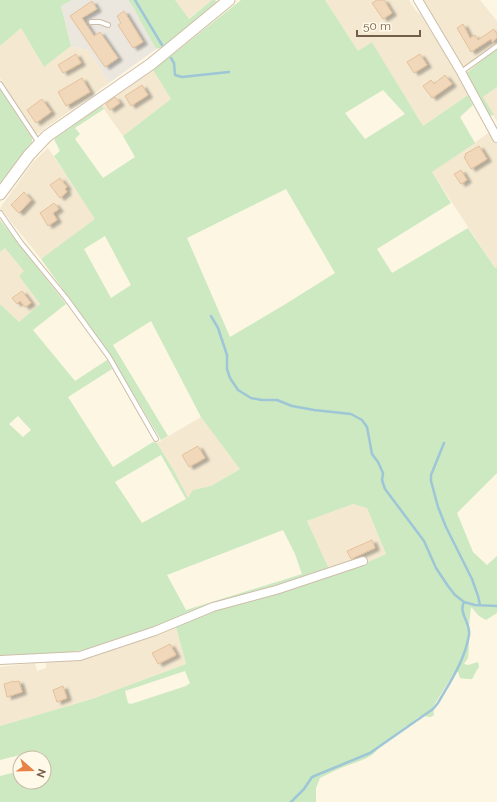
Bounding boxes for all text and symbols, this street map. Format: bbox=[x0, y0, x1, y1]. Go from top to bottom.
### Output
scale bar bbox=[357, 12, 420, 38]
text: 50 m bbox=[363, 19, 391, 33]
north arrow bbox=[12, 750, 52, 790]
text: N bbox=[33, 767, 48, 779]

